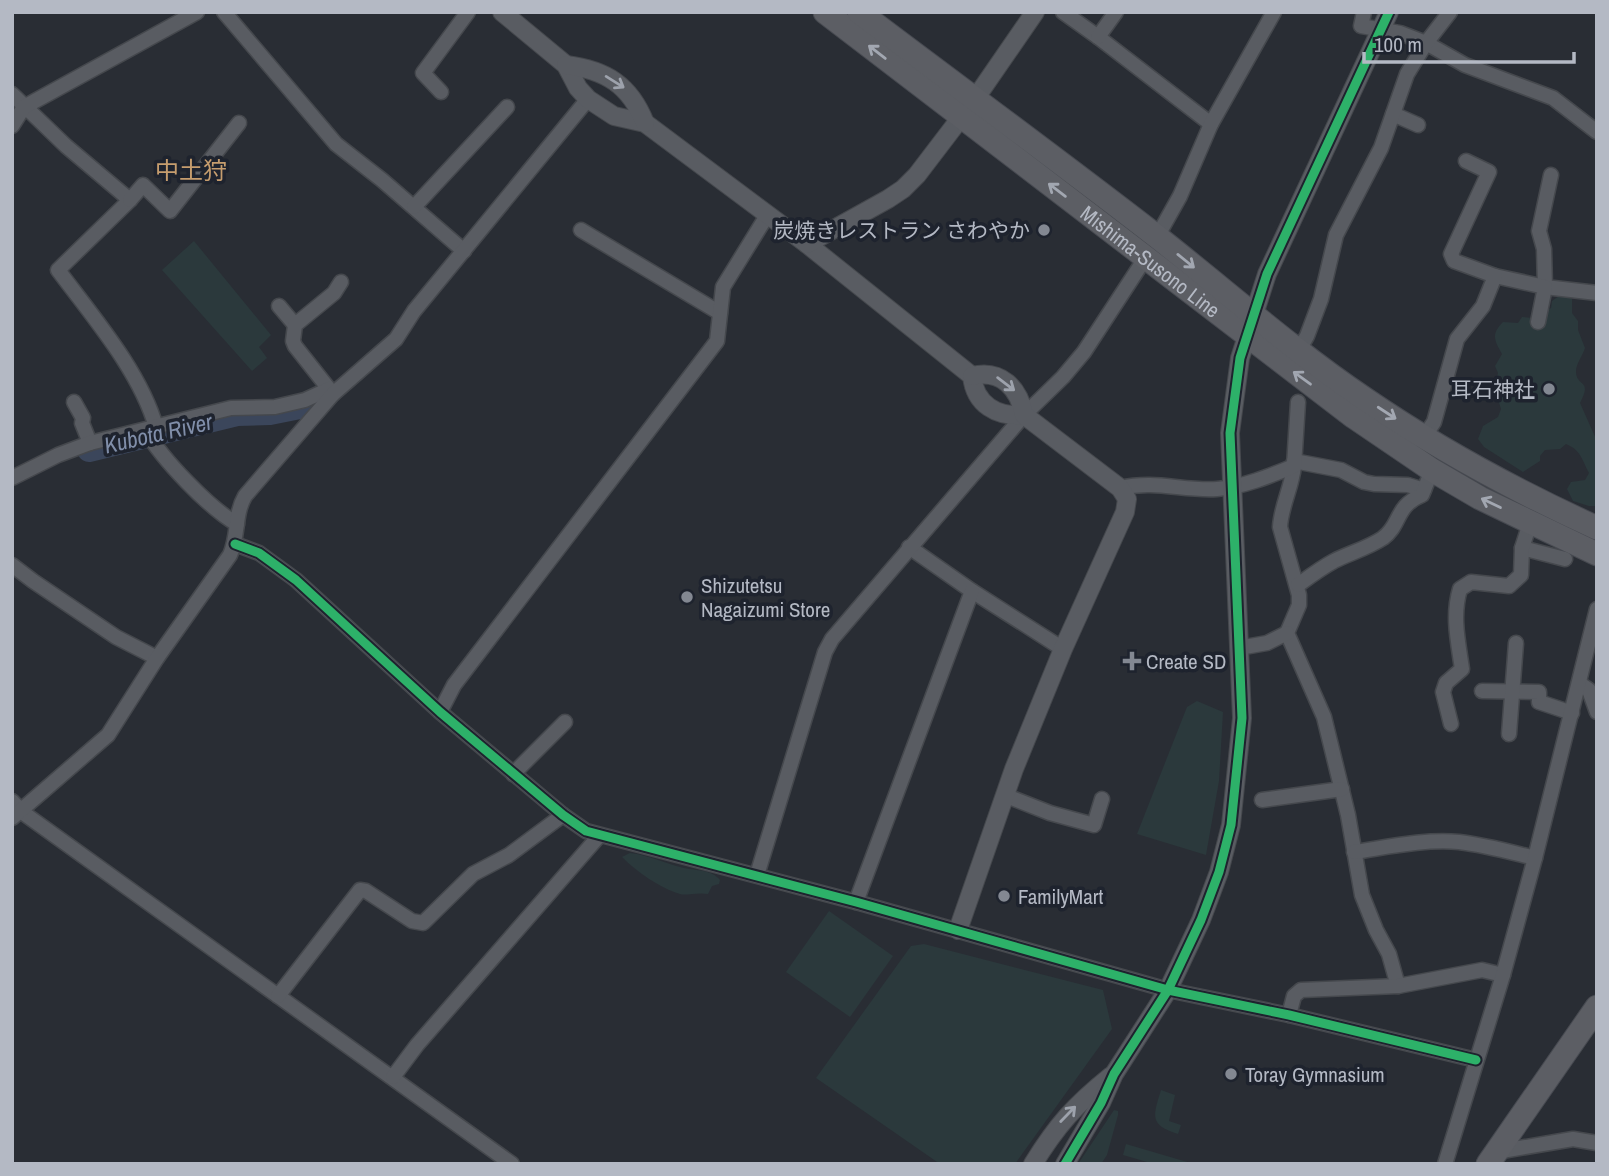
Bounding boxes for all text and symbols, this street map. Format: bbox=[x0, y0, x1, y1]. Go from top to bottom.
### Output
scale bar bbox=[1364, 21, 1574, 65]
text: 100 m bbox=[1374, 30, 1422, 59]
one-way arrow bbox=[868, 45, 886, 60]
one-way arrow bbox=[605, 75, 624, 90]
district label: 中土狩 bbox=[155, 154, 227, 186]
one-way arrow bbox=[1049, 183, 1067, 198]
street label: Mishima-Susono Line bbox=[1075, 198, 1226, 324]
place label: 炭焼きレストラン さわやか bbox=[773, 216, 1030, 245]
marker: 炭焼きレストラン さわやか bbox=[1036, 222, 1052, 238]
one-way arrow bbox=[1177, 253, 1195, 269]
one-way arrow bbox=[1292, 371, 1311, 386]
place label: 耳石神社 bbox=[1451, 375, 1535, 404]
one-way arrow bbox=[996, 377, 1015, 391]
marker: 耳石神社 bbox=[1541, 381, 1557, 397]
water label: Kubota River bbox=[101, 405, 216, 460]
one-way arrow bbox=[1377, 406, 1396, 421]
one-way arrow bbox=[1481, 496, 1502, 510]
place label: Shizutetsu Nagaizumi Store bbox=[701, 571, 830, 624]
marker: Shizutetsu Nagaizumi Store bbox=[679, 589, 695, 605]
place label: Create SD bbox=[1146, 647, 1226, 676]
marker: Create SD bbox=[1124, 653, 1140, 669]
place label: FamilyMart bbox=[1018, 882, 1103, 911]
marker: FamilyMart bbox=[996, 888, 1012, 904]
place label: Toray Gymnasium bbox=[1245, 1060, 1385, 1089]
marker: Toray Gymnasium bbox=[1223, 1066, 1239, 1082]
one-way arrow bbox=[1060, 1106, 1077, 1123]

